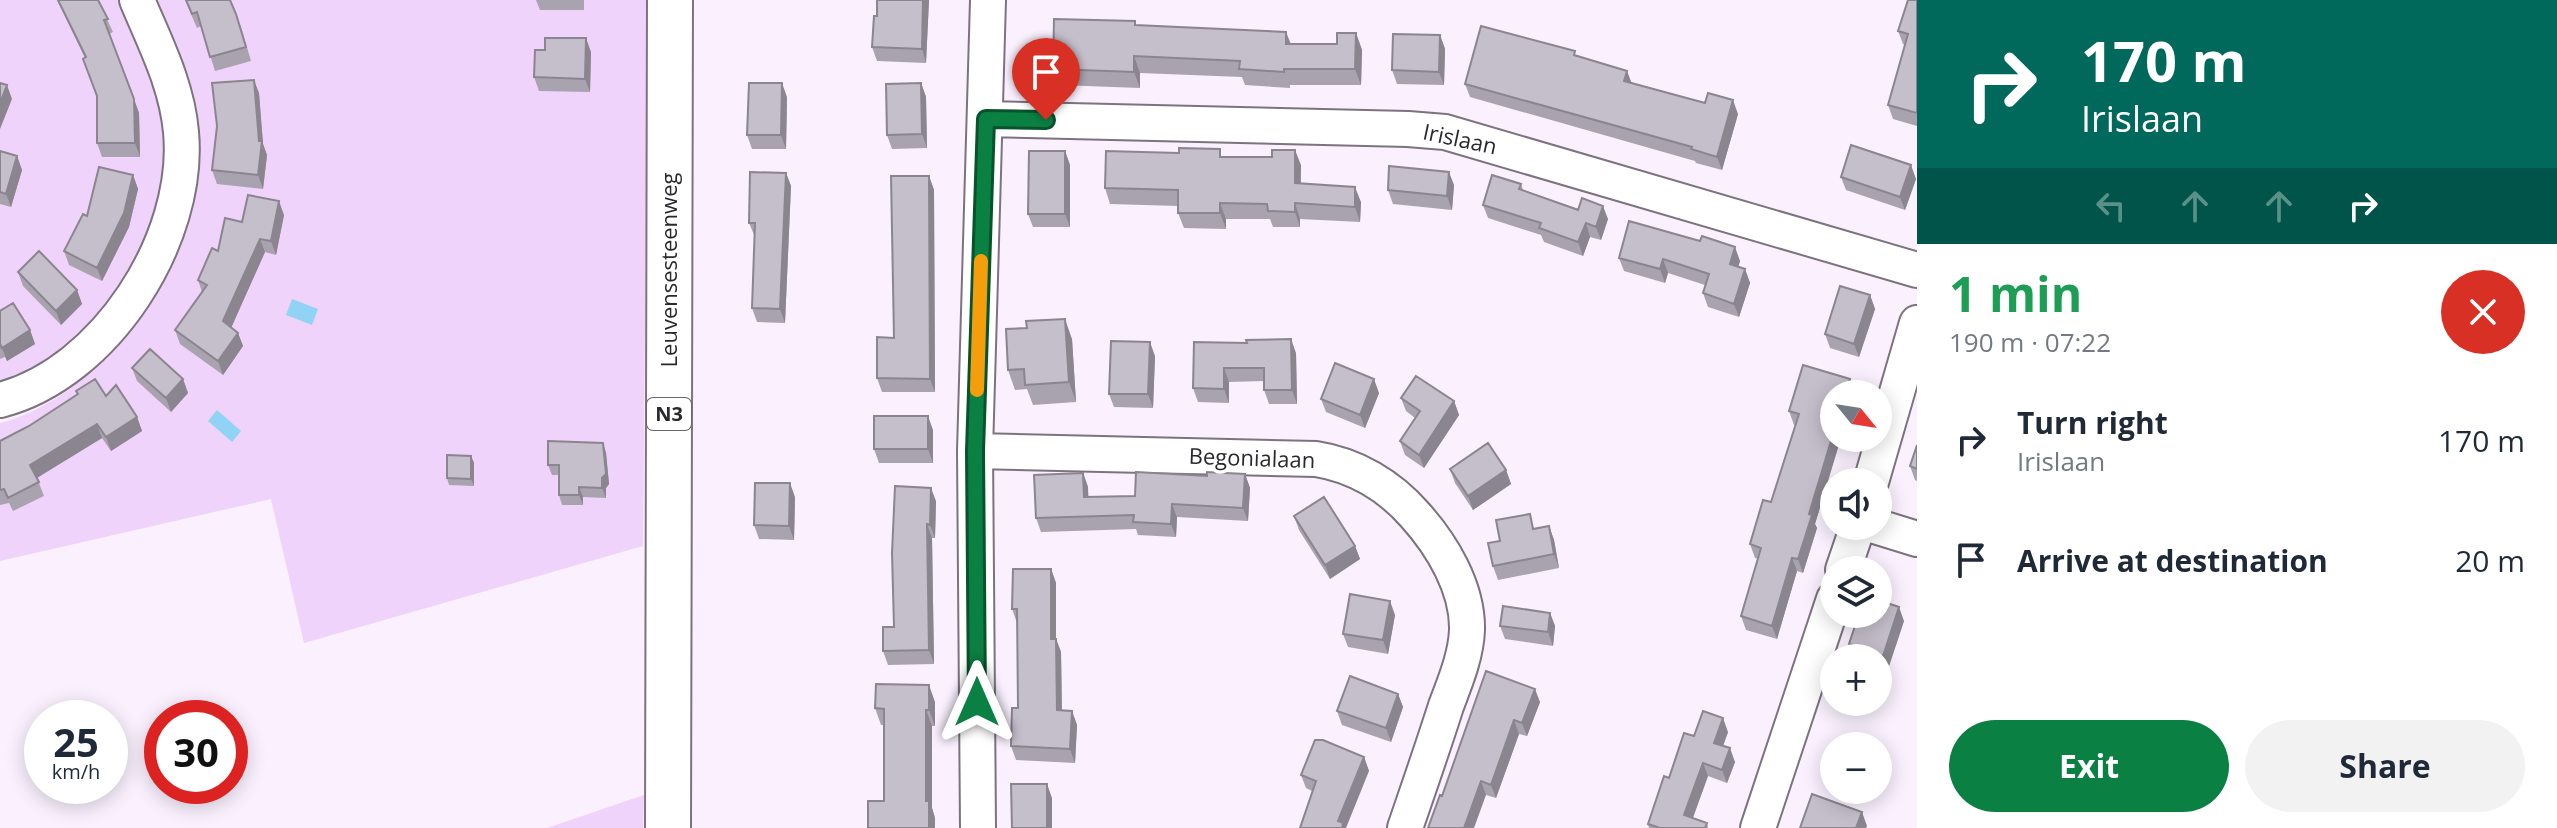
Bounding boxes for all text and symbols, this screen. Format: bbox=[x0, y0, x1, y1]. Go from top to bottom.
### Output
text: 170 m bbox=[2081, 22, 2247, 98]
icon: right bbox=[1949, 32, 2053, 136]
pin bbox=[1012, 38, 1080, 120]
icon: arrive bbox=[1024, 50, 1068, 94]
text: Irislaan bbox=[2081, 94, 2203, 143]
street label: Irislaan bbox=[1421, 116, 1500, 160]
street label: Leuvensesteenweg bbox=[653, 173, 683, 367]
icon: left bbox=[2089, 184, 2133, 228]
icon: ahead bbox=[2173, 184, 2217, 228]
icon: ahead bbox=[2257, 184, 2301, 228]
icon: right bbox=[2341, 184, 2385, 228]
text: 1 min bbox=[1949, 261, 2082, 326]
button: close bbox=[2441, 270, 2525, 354]
text: 190 m · 07:22 bbox=[1949, 324, 2111, 360]
north arrow bbox=[1820, 380, 1892, 452]
map controls bbox=[1820, 380, 1892, 804]
road number: N3 bbox=[647, 398, 691, 430]
text: Turn right bbox=[2017, 402, 2168, 443]
icon: right bbox=[1949, 418, 1993, 462]
text: 170 m bbox=[2438, 420, 2525, 461]
street label: Begonialaan bbox=[1188, 440, 1316, 474]
text: Irislaan bbox=[2017, 443, 2105, 479]
button: sound bbox=[1820, 468, 1892, 540]
icon: arrive bbox=[1949, 538, 1993, 582]
text: Arrive at destination bbox=[2017, 540, 2328, 581]
text: 20 m bbox=[2455, 540, 2525, 581]
button: layers bbox=[1820, 556, 1892, 628]
button: + bbox=[1820, 644, 1892, 716]
position arrow bbox=[935, 660, 1019, 744]
speed limit sign: 30 bbox=[144, 700, 248, 804]
text: 25 bbox=[53, 714, 99, 769]
button: Exit bbox=[1949, 720, 2229, 812]
button: Share bbox=[2245, 720, 2525, 812]
button: − bbox=[1820, 732, 1892, 804]
text: km/h bbox=[52, 758, 100, 785]

